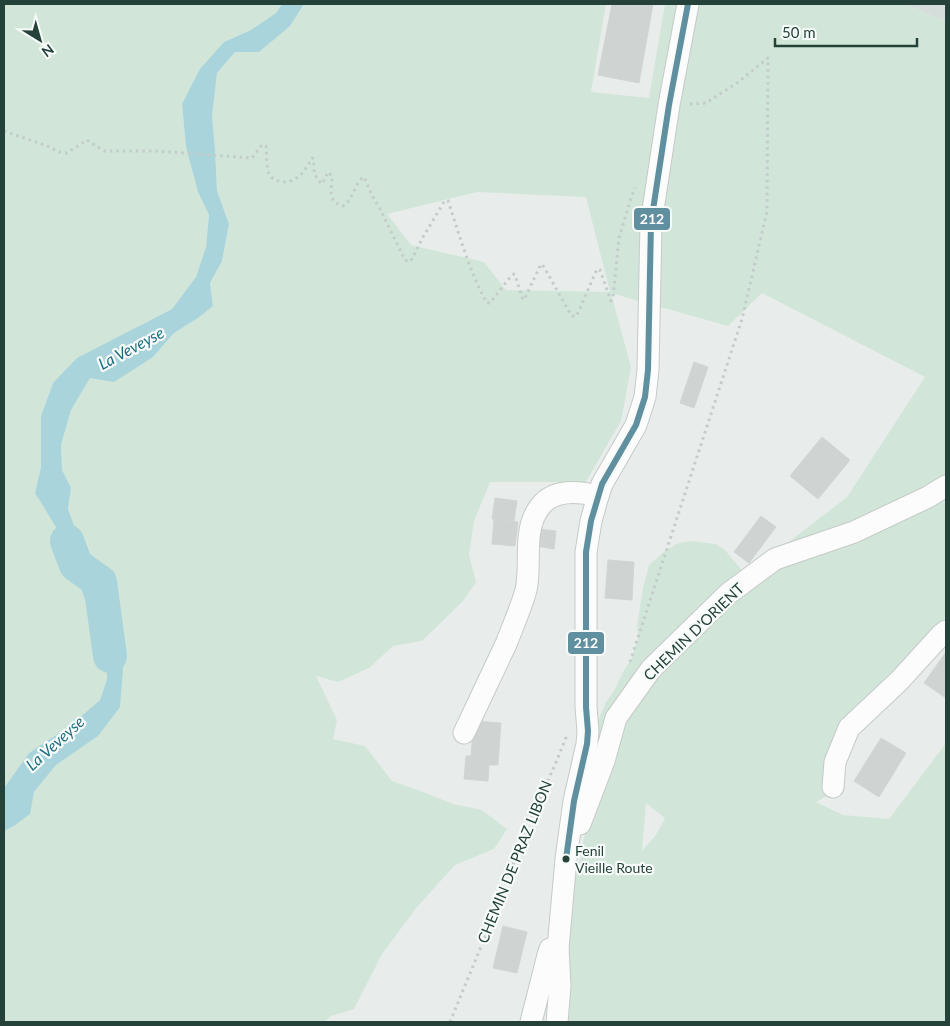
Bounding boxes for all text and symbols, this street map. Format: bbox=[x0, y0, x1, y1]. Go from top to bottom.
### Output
north arrow bbox=[15, 15, 65, 65]
scale bar bbox=[775, 15, 918, 47]
text: 50 m bbox=[782, 23, 816, 41]
text: N bbox=[39, 41, 58, 61]
line badge: 212 bbox=[633, 207, 671, 231]
text: 212 bbox=[640, 210, 664, 227]
water label: La Veveyse bbox=[95, 322, 167, 373]
street label: CHEMIN D'ORIENT bbox=[639, 579, 747, 684]
line badge: 212 bbox=[567, 631, 605, 655]
text: 212 bbox=[574, 634, 598, 651]
water label: La Veveyse bbox=[22, 711, 88, 774]
street label: CHEMIN DE PRAZ LIBON bbox=[473, 778, 555, 946]
place label: Fenil Vieille Route bbox=[575, 842, 653, 876]
marker: Fenil Vieille Route bbox=[561, 854, 571, 864]

